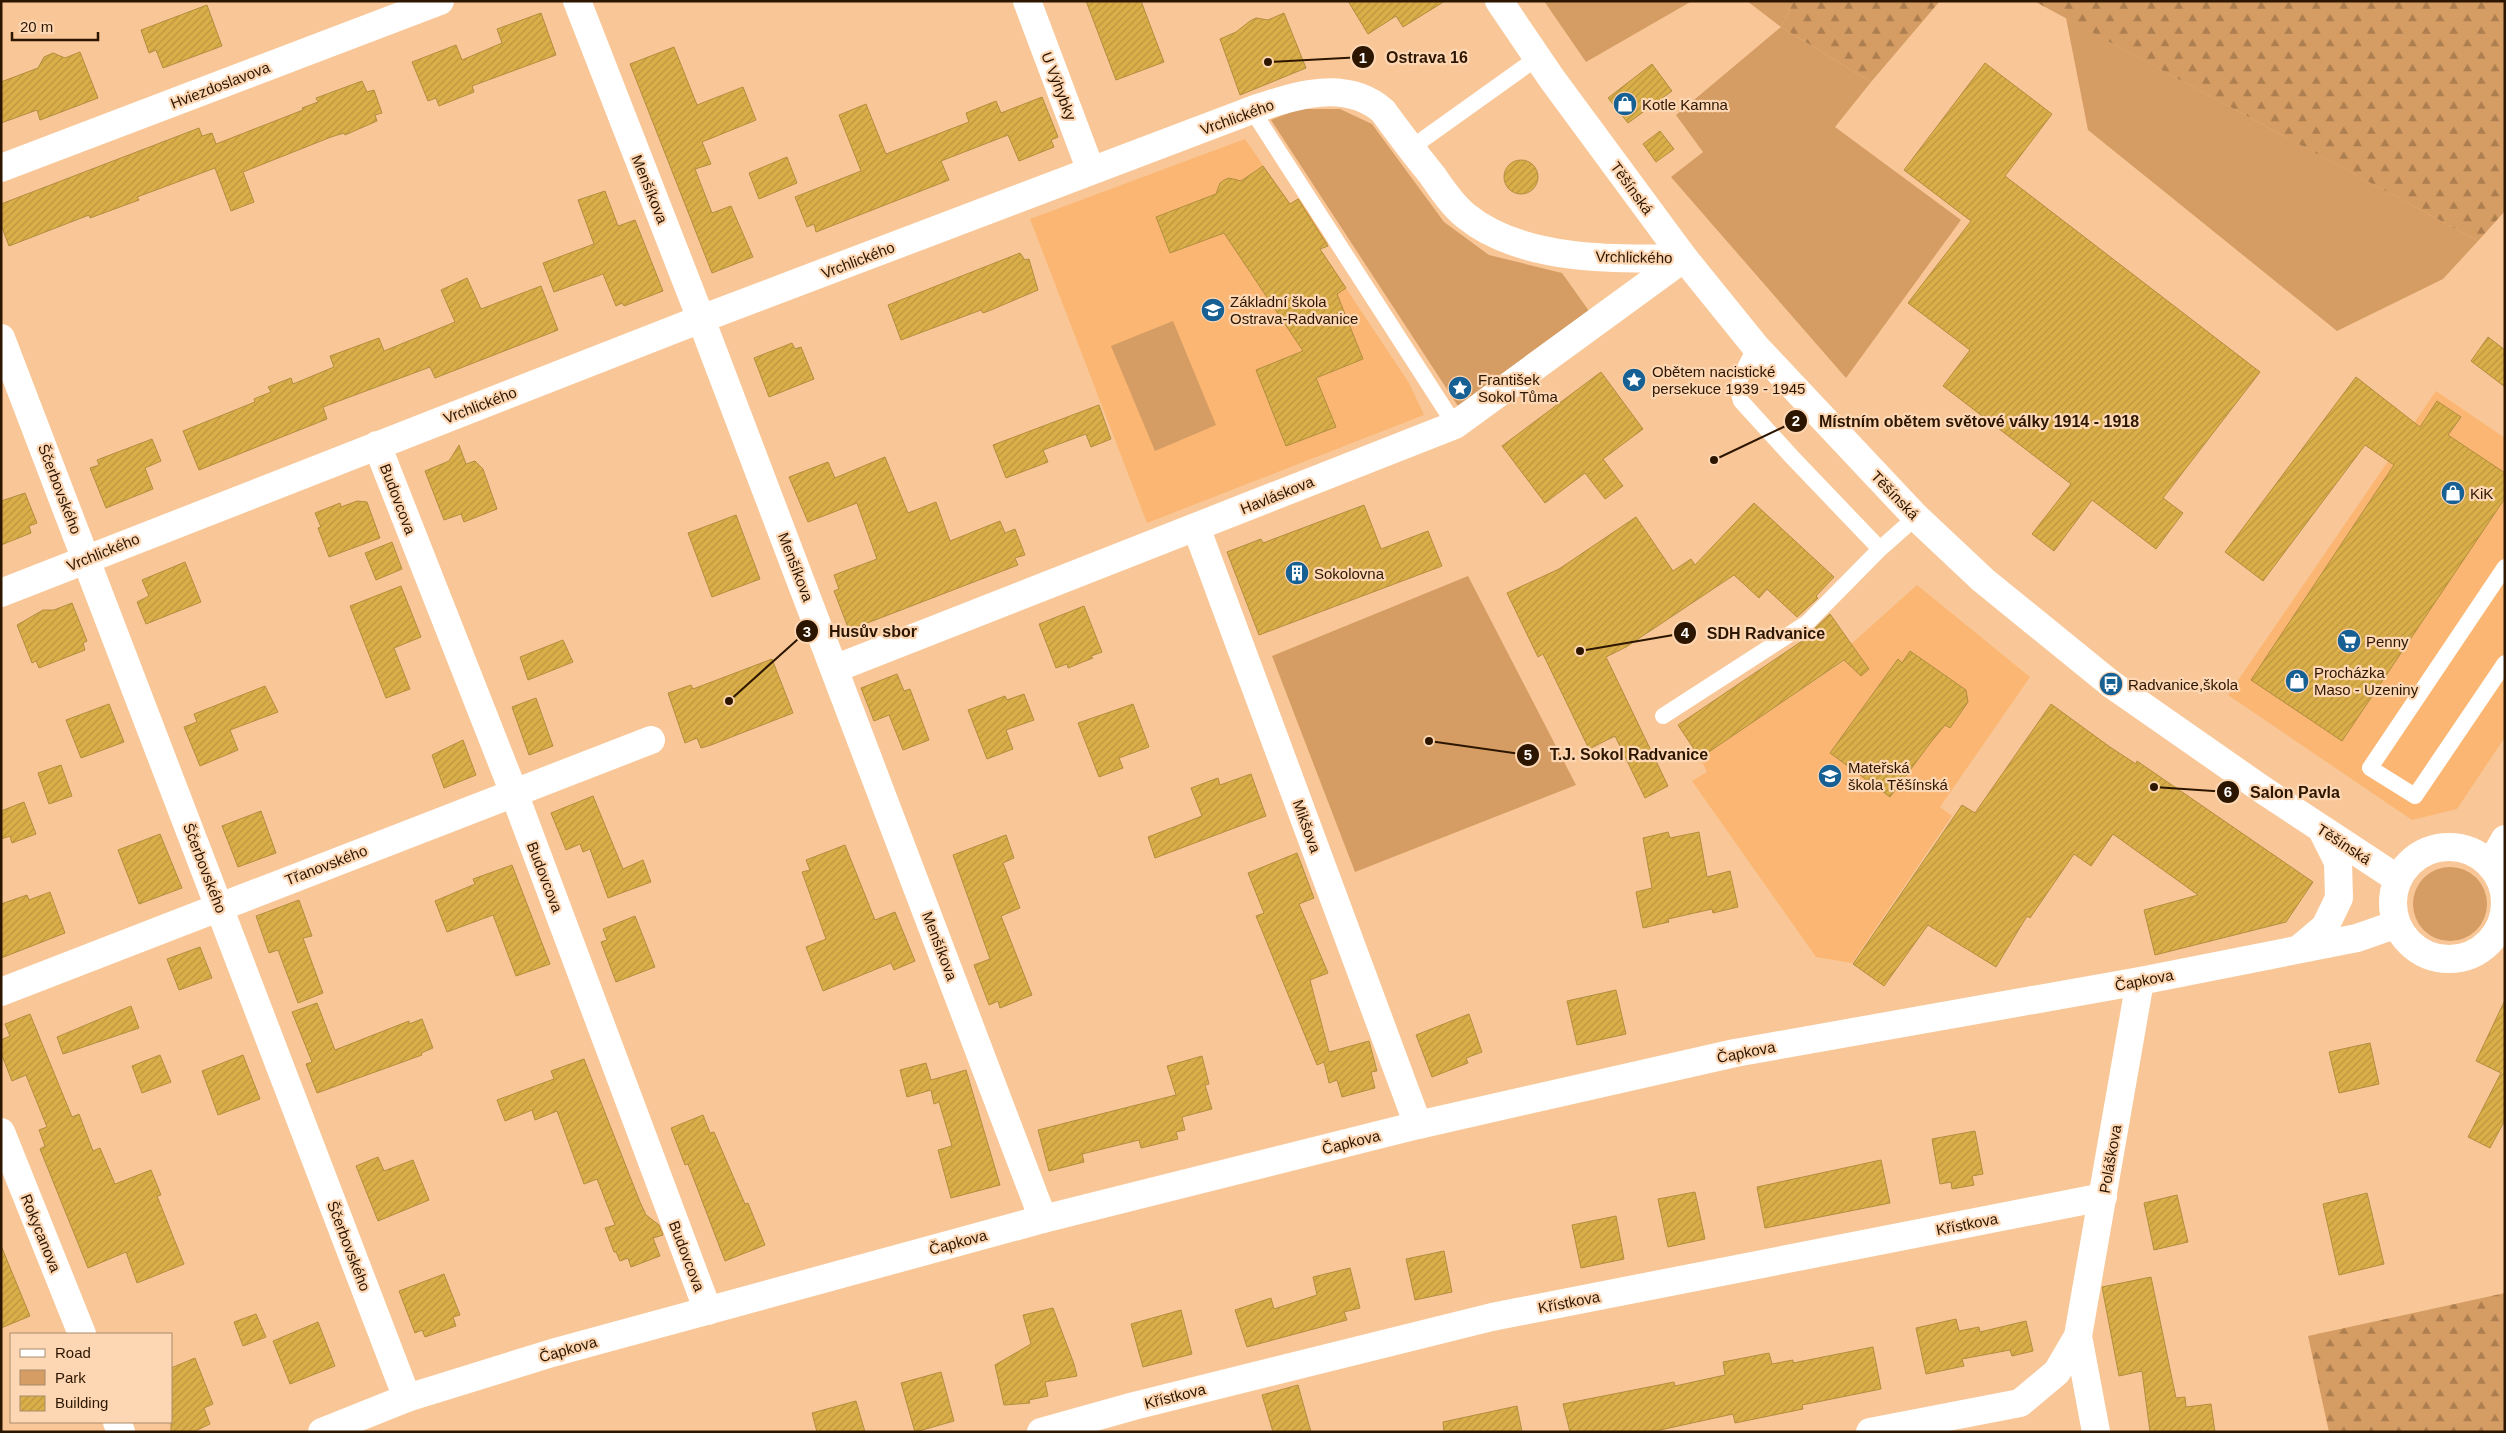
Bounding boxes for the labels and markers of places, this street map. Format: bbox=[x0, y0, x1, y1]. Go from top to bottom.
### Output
callout: Ostrava 16 bbox=[1351, 42, 1478, 73]
shop icon: Kotle Kamna bbox=[1612, 91, 1638, 117]
place label: Kotle Kamna bbox=[1642, 96, 1729, 113]
place label: Základní škola Ostrava-Radvanice bbox=[1230, 293, 1358, 327]
school or university icon: Základní škola Ostrava-Radvanice bbox=[1200, 297, 1226, 323]
place label: Obětem nacistické persekuce 1939 - 1945 bbox=[1652, 363, 1805, 397]
place icon: Obětem nacistické persekuce 1939 - 1945 bbox=[1621, 367, 1647, 393]
place label: František Sokol Tůma bbox=[1478, 371, 1558, 405]
place icon: František Sokol Tůma bbox=[1447, 375, 1473, 401]
callout: Místním obětem světové války 1914 - 1918 bbox=[1784, 406, 2149, 437]
shop icon: KiK bbox=[2440, 480, 2466, 506]
place label: KiK bbox=[2470, 485, 2493, 502]
building icon: Sokolovna bbox=[1284, 560, 1310, 586]
place label: Sokolovna bbox=[1314, 565, 1385, 582]
callout: Husův sbor bbox=[794, 616, 927, 647]
callout: SDH Radvanice bbox=[1672, 618, 1835, 649]
supermarket icon: Penny bbox=[2336, 628, 2362, 654]
place label: Penny bbox=[2366, 633, 2409, 650]
place label: Procházka Maso - Uzeniny bbox=[2314, 664, 2419, 698]
shop icon: Procházka Maso - Uzeniny bbox=[2284, 668, 2310, 694]
bus stop icon: Radvanice,škola bbox=[2098, 671, 2124, 697]
place label: Radvanice,škola bbox=[2128, 676, 2239, 693]
callout: T.J. Sokol Radvanice bbox=[1515, 739, 1718, 770]
place label: Mateřská škola Těšínská bbox=[1848, 759, 1948, 793]
school or university icon: Mateřská škola Těšínská bbox=[1817, 763, 1843, 789]
callout: Salon Pavla bbox=[2215, 776, 2350, 807]

